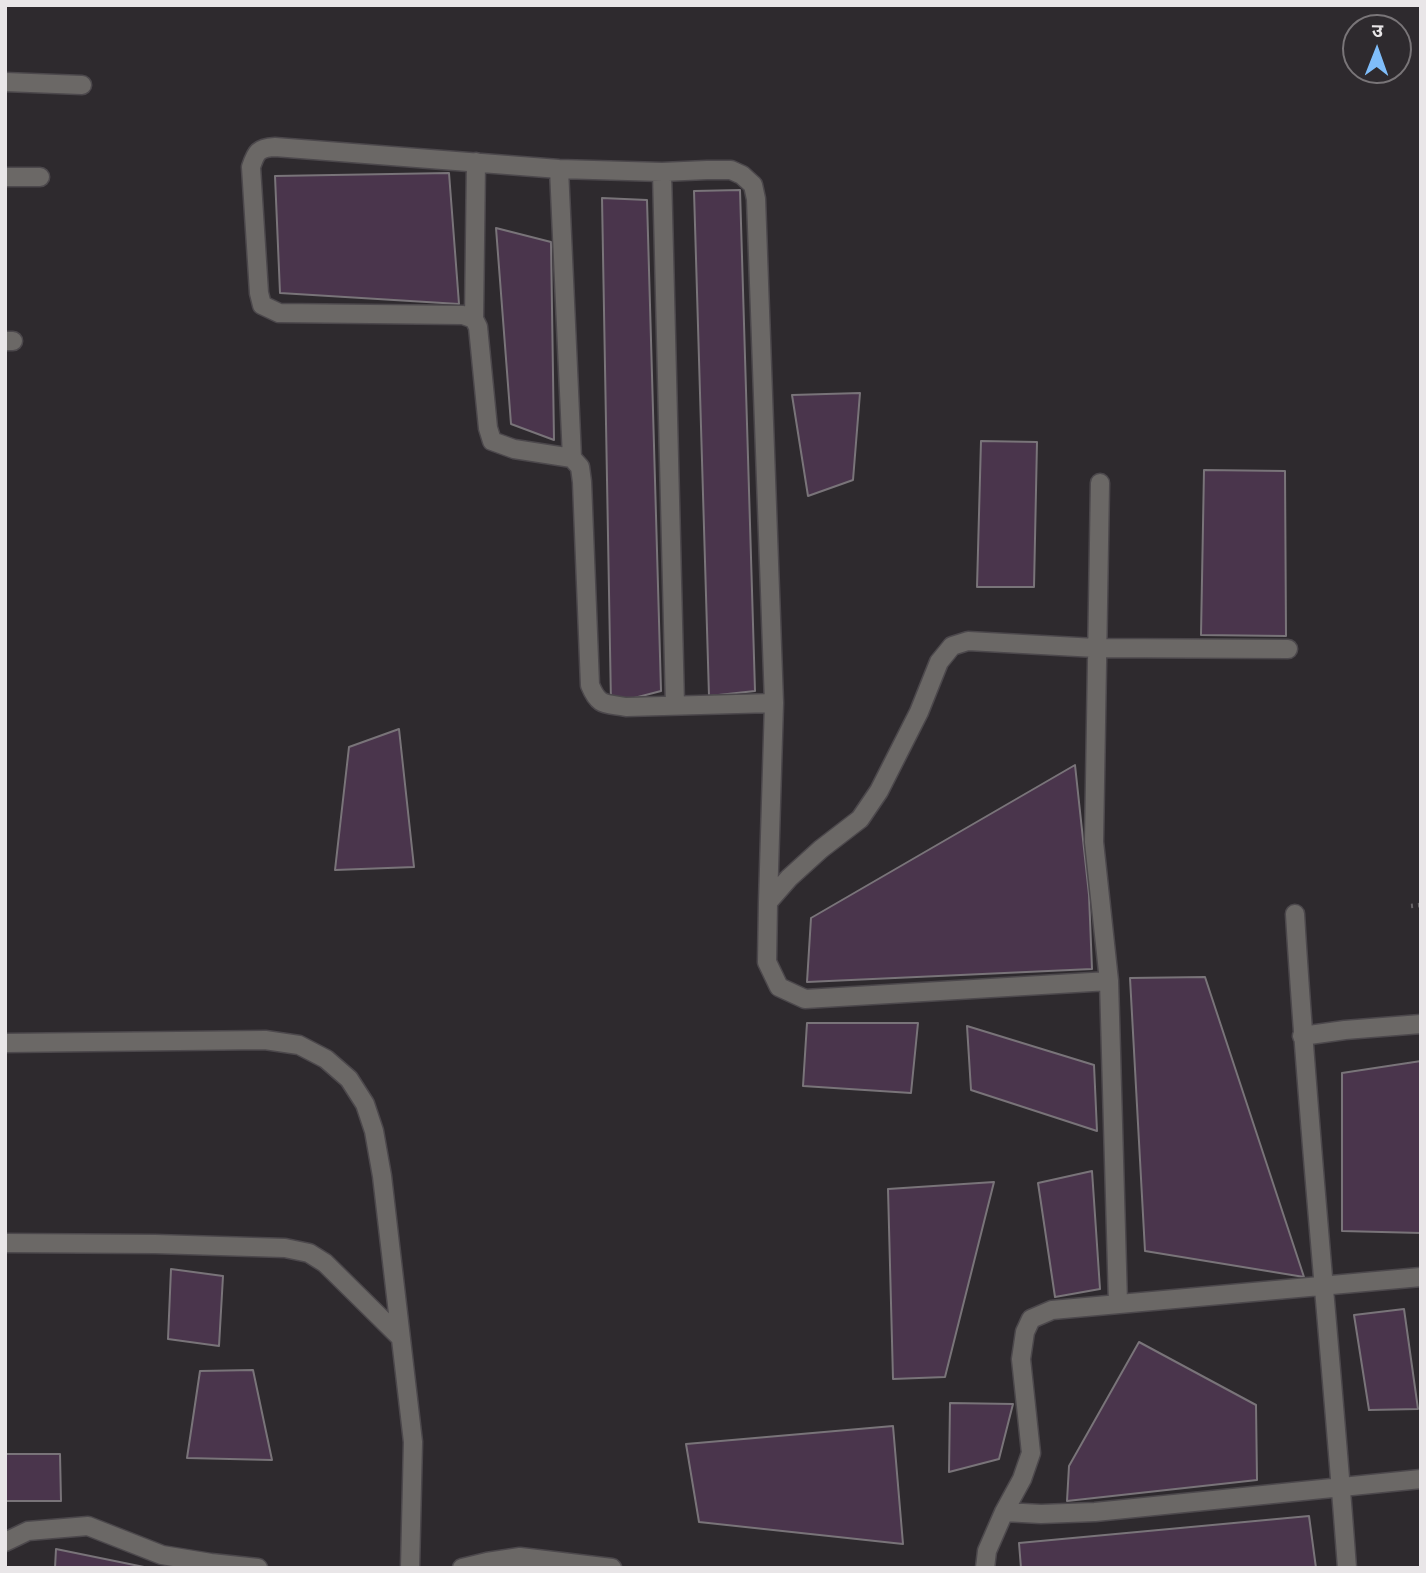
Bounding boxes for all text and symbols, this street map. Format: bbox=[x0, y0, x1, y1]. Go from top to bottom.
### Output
north arrow bbox=[1342, 14, 1412, 84]
text: उ bbox=[1372, 18, 1383, 42]

